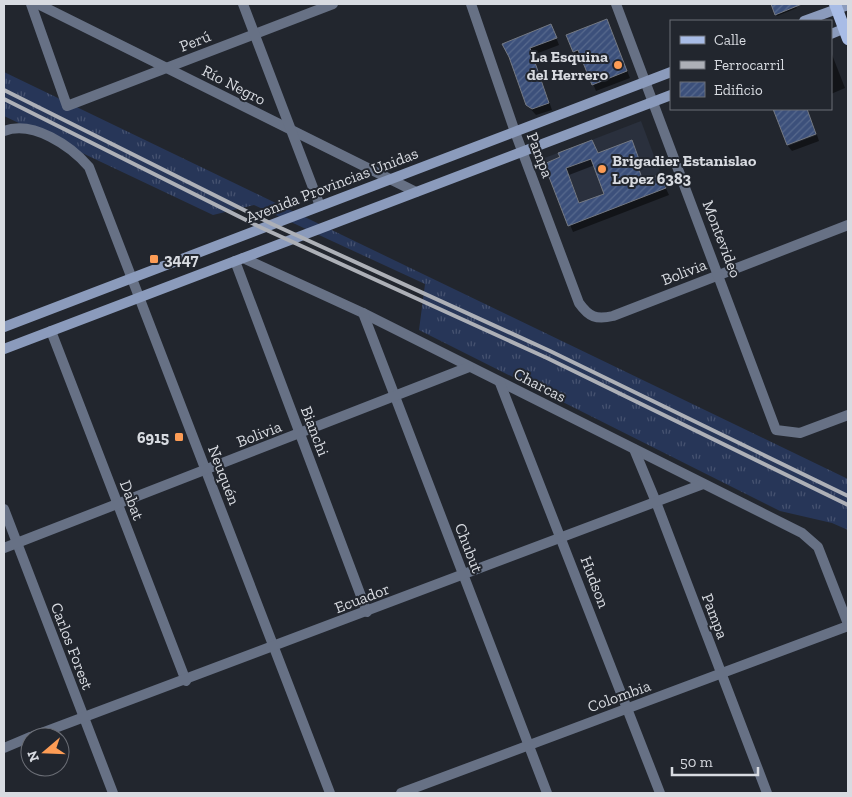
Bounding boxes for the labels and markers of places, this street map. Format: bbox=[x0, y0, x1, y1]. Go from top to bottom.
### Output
place label: La Esquina del Herrero bbox=[527, 47, 609, 84]
marker: La Esquina del Herrero bbox=[612, 59, 624, 71]
place label: Brigadier Estanislao Lopez 6383 bbox=[612, 151, 757, 188]
marker: Brigadier Estanislao Lopez 6383 bbox=[596, 163, 608, 175]
place label: 3447 bbox=[164, 250, 198, 269]
marker: 3447 bbox=[148, 253, 160, 265]
place label: 6915 bbox=[137, 428, 169, 447]
marker: 6915 bbox=[173, 431, 185, 443]

